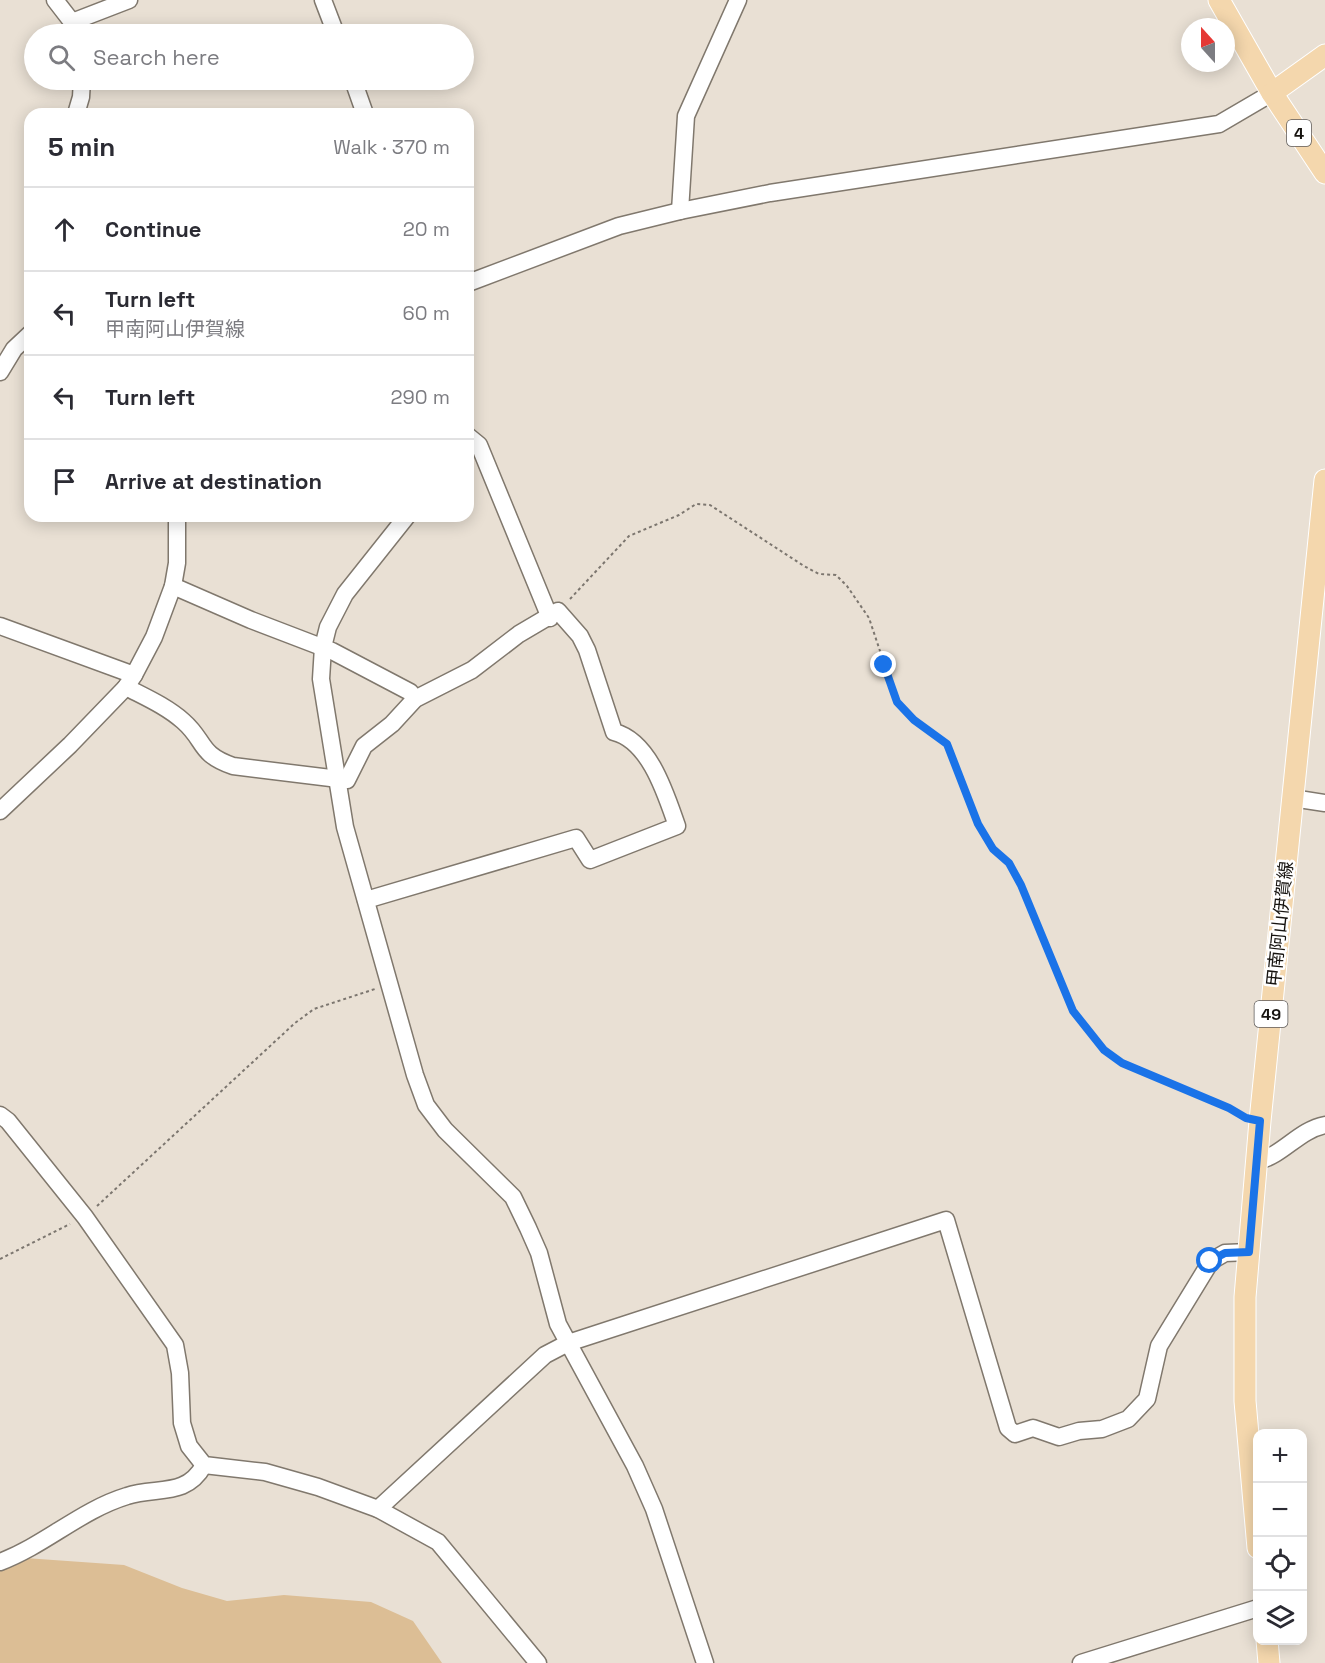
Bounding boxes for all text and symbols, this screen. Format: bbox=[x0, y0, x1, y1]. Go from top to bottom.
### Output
north arrow bbox=[1181, 18, 1235, 72]
search box bbox=[24, 24, 474, 90]
icon: search bbox=[45, 41, 78, 74]
text: Search here bbox=[93, 43, 220, 71]
road number: 4 bbox=[1287, 120, 1311, 146]
text: 5 min bbox=[48, 130, 115, 164]
text: Walk · 370 m bbox=[333, 134, 450, 160]
icon: ahead bbox=[48, 213, 81, 246]
text: Continue bbox=[105, 215, 201, 243]
text: 20 m bbox=[403, 216, 450, 242]
text: Turn left bbox=[105, 285, 195, 313]
icon: left bbox=[48, 297, 81, 330]
text: 60 m bbox=[403, 300, 450, 326]
text: 甲南阿山伊賀線 bbox=[105, 316, 245, 342]
icon: left bbox=[48, 381, 81, 414]
text: Turn left bbox=[105, 383, 195, 411]
text: 290 m bbox=[391, 384, 450, 410]
icon: arrive bbox=[48, 465, 81, 498]
text: Arrive at destination bbox=[105, 467, 322, 495]
route end bbox=[870, 651, 896, 677]
street label: 甲南阿山伊賀線 bbox=[1261, 860, 1298, 988]
road number: 49 bbox=[1254, 1001, 1288, 1027]
route start bbox=[1196, 1247, 1222, 1273]
map controls bbox=[1253, 1429, 1307, 1645]
button: + bbox=[1253, 1429, 1307, 1483]
button: − bbox=[1253, 1483, 1307, 1537]
button: locate bbox=[1253, 1537, 1307, 1591]
button: layers bbox=[1253, 1591, 1307, 1645]

